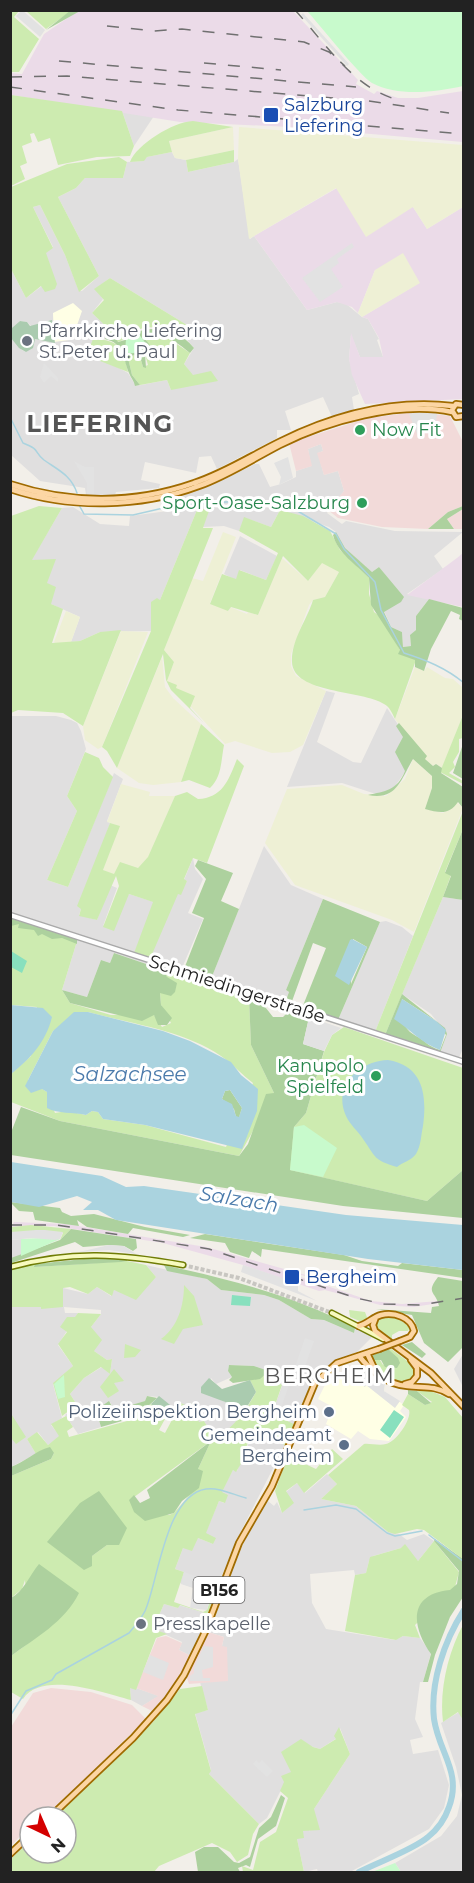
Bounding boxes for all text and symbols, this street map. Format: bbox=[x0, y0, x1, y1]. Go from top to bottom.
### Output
place label: Salzburg Liefering bbox=[284, 94, 364, 137]
marker: Salzburg Liefering bbox=[262, 106, 280, 124]
place label: Pfarrkirche Liefering St.Peter u. Paul bbox=[39, 320, 223, 363]
marker: Pfarrkirche Liefering St.Peter u. Paul bbox=[20, 334, 34, 348]
district label: LIEFERING bbox=[27, 409, 173, 438]
place label: Now Fit bbox=[372, 419, 442, 441]
marker: Now Fit bbox=[353, 423, 367, 437]
place label: Sport-Oase-Salzburg bbox=[162, 492, 350, 514]
marker: Sport-Oase-Salzburg bbox=[355, 496, 369, 510]
street label: Schmiedingerstraße bbox=[146, 950, 328, 1028]
place label: Kanupolo Spielfeld bbox=[277, 1055, 364, 1098]
water label: Salzachsee bbox=[73, 1062, 187, 1086]
marker: Kanupolo Spielfeld bbox=[369, 1069, 383, 1083]
water label: Salzach bbox=[198, 1181, 280, 1217]
place label: Bergheim bbox=[306, 1266, 397, 1288]
marker: Bergheim bbox=[283, 1268, 301, 1286]
district label: BERGHEIM bbox=[265, 1363, 395, 1388]
place label: Polizeiinspektion Bergheim bbox=[68, 1401, 317, 1423]
marker: Polizeiinspektion Bergheim bbox=[322, 1405, 336, 1419]
place label: Gemeindeamt Bergheim bbox=[200, 1424, 332, 1467]
marker: Gemeindeamt Bergheim bbox=[337, 1438, 351, 1452]
road number: B156 bbox=[194, 1577, 244, 1603]
place label: Presslkapelle bbox=[153, 1613, 271, 1635]
marker: Presslkapelle bbox=[134, 1617, 148, 1631]
north arrow bbox=[18, 1805, 78, 1865]
text: N bbox=[47, 1834, 69, 1857]

